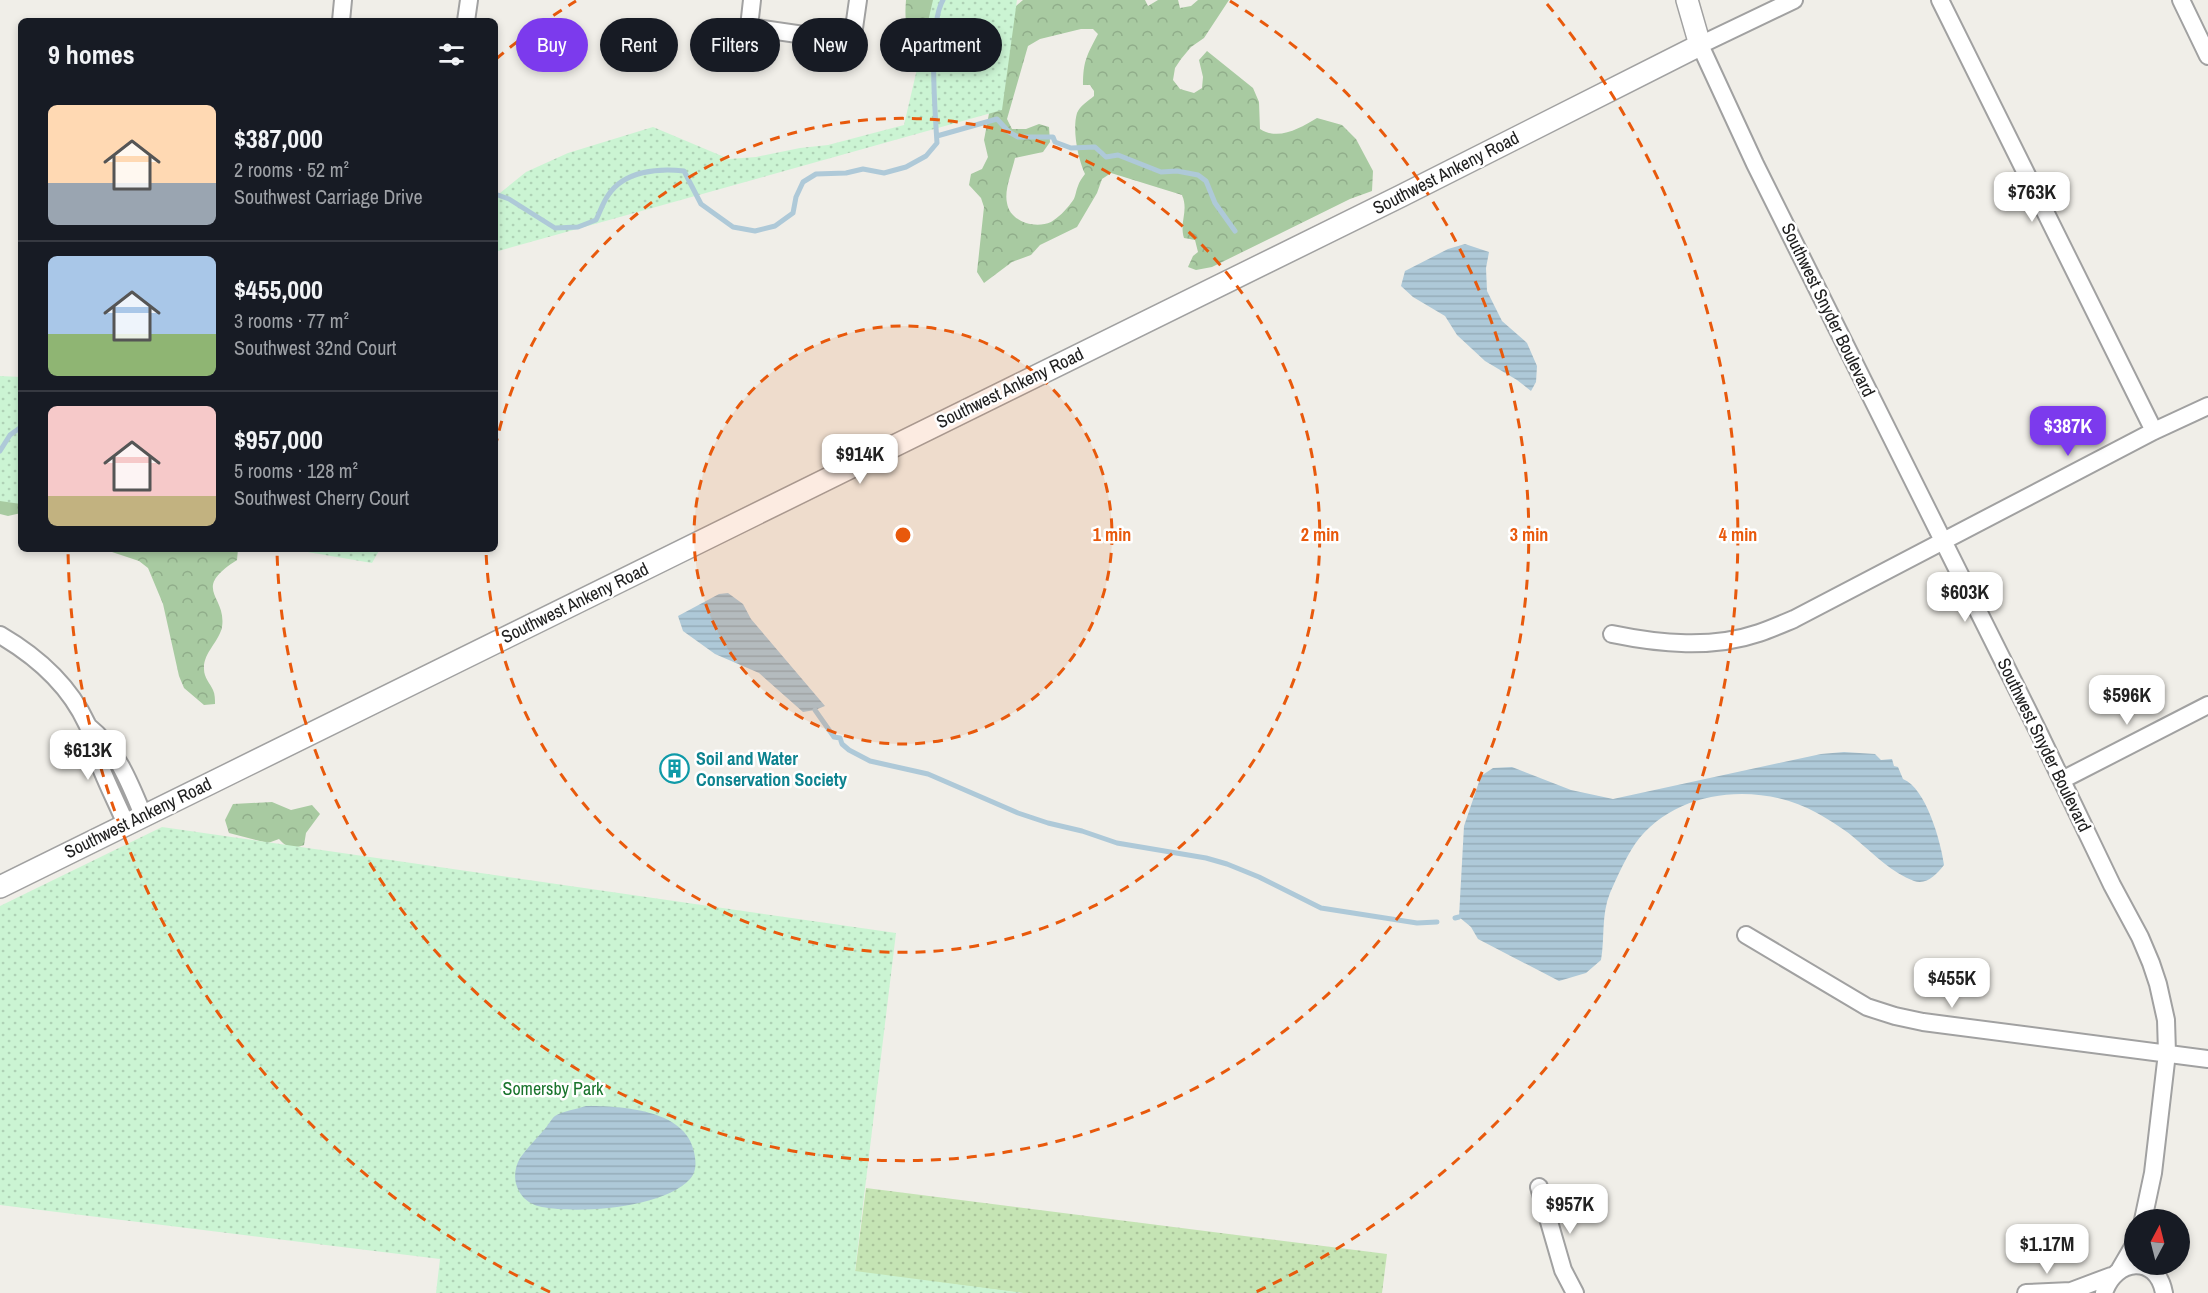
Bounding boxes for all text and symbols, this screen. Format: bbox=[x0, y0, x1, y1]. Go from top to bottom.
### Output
chip: Buy bbox=[516, 18, 588, 72]
chip: Rent bbox=[600, 18, 678, 72]
chip: Filters bbox=[690, 18, 780, 72]
chip: New bbox=[792, 18, 868, 72]
chip: Apartment bbox=[880, 18, 1002, 72]
text: 9 homes bbox=[48, 37, 135, 72]
icon: filters bbox=[435, 38, 468, 71]
text: $387,000 bbox=[234, 121, 323, 156]
street label: Southwest Ankeny Road bbox=[1368, 125, 1523, 220]
icon: home bbox=[96, 129, 168, 201]
text: 2 rooms · 52 m² bbox=[234, 156, 349, 183]
pin: $763K bbox=[1990, 172, 2074, 223]
text: $763K bbox=[2008, 178, 2056, 205]
text: Southwest Carriage Drive bbox=[234, 183, 423, 210]
street label: Southwest Snyder Boulevard bbox=[1775, 219, 1881, 401]
text: $455,000 bbox=[234, 272, 323, 307]
icon: home bbox=[96, 280, 168, 352]
text: 3 rooms · 77 m² bbox=[234, 307, 349, 334]
text: Southwest 32nd Court bbox=[234, 334, 396, 361]
street label: Southwest Ankeny Road bbox=[932, 341, 1088, 434]
pin: $387K bbox=[2026, 406, 2110, 457]
text: $387K bbox=[2044, 412, 2092, 439]
text: $957,000 bbox=[234, 422, 323, 457]
icon: home bbox=[96, 430, 168, 502]
pin: $914K bbox=[818, 434, 902, 485]
text: $914K bbox=[836, 440, 884, 467]
text: 5 rooms · 128 m² bbox=[234, 457, 358, 484]
text: Southwest Cherry Court bbox=[234, 484, 409, 511]
text: 1 min bbox=[1093, 522, 1131, 547]
text: 2 min bbox=[1301, 522, 1339, 547]
text: 3 min bbox=[1510, 522, 1548, 547]
text: 4 min bbox=[1719, 522, 1757, 547]
centre of rings bbox=[893, 525, 913, 545]
street label: Southwest Ankeny Road bbox=[497, 556, 653, 649]
pin: $603K bbox=[1923, 572, 2007, 623]
text: $603K bbox=[1941, 578, 1989, 605]
street label: Southwest Snyder Boulevard bbox=[1991, 654, 2097, 836]
pin: $596K bbox=[2085, 675, 2169, 726]
text: $596K bbox=[2103, 681, 2151, 708]
pin: $613K bbox=[46, 730, 130, 781]
text: $613K bbox=[64, 736, 112, 763]
place label: Soil and Water Conservation Society bbox=[696, 746, 848, 792]
building icon: Soil and Water Conservation Society bbox=[659, 753, 691, 785]
street label: Southwest Ankeny Road bbox=[60, 771, 216, 864]
pin: $455K bbox=[1910, 958, 1994, 1009]
text: $455K bbox=[1928, 964, 1976, 991]
park label: Somersby Park bbox=[503, 1076, 604, 1101]
pin: $957K bbox=[1528, 1184, 1612, 1235]
text: $957K bbox=[1546, 1190, 1594, 1217]
north arrow bbox=[2124, 1209, 2190, 1275]
map controls bbox=[2124, 1209, 2190, 1275]
pin: $1.17M bbox=[1998, 1224, 2096, 1275]
text: $1.17M bbox=[2020, 1230, 2074, 1257]

